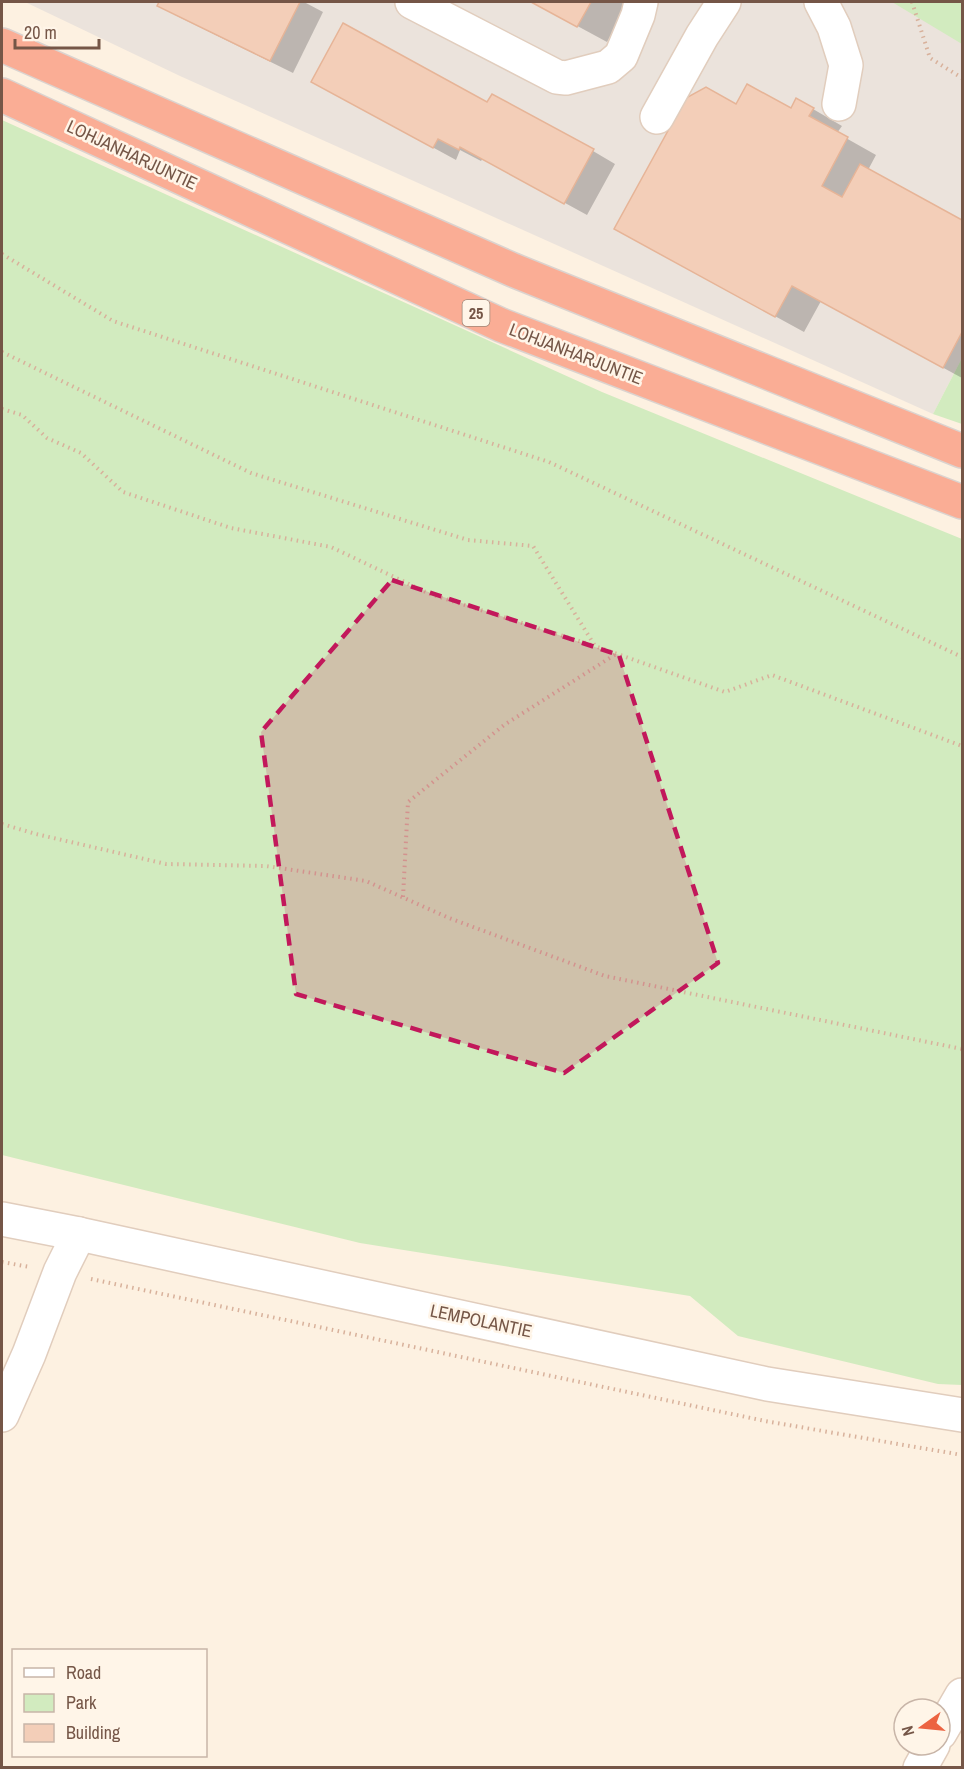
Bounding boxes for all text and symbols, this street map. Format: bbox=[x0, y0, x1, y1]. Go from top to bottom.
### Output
scale bar bbox=[15, 12, 99, 50]
text: 20 m bbox=[24, 20, 57, 45]
street label: LOHJANHARJUNTIE bbox=[63, 113, 201, 196]
road number: 25 bbox=[462, 300, 490, 326]
street label: LOHJANHARJUNTIE bbox=[506, 317, 647, 390]
street label: LEMPOLANTIE bbox=[428, 1298, 534, 1343]
legend bbox=[12, 1649, 207, 1757]
text: Road bbox=[66, 1660, 101, 1685]
text: Park bbox=[66, 1690, 97, 1715]
north arrow bbox=[892, 1697, 952, 1757]
text: Building bbox=[66, 1720, 121, 1745]
text: N bbox=[896, 1723, 919, 1738]

